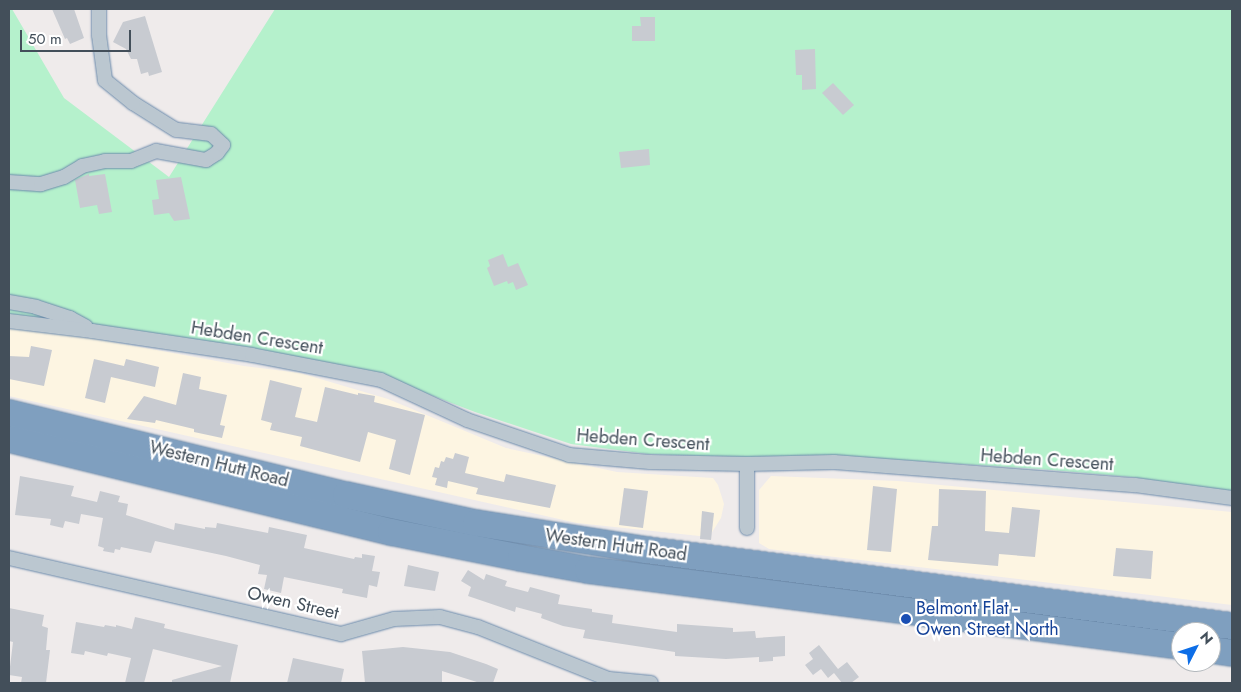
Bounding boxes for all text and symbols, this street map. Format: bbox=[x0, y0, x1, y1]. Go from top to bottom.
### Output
scale bar bbox=[22, 20, 134, 52]
text: 50 m bbox=[28, 28, 62, 50]
street label: Hebden Crescent bbox=[190, 317, 324, 359]
street label: Hebden Crescent bbox=[576, 425, 710, 455]
street label: Western Hutt Road bbox=[147, 436, 291, 492]
street label: Hebden Crescent bbox=[980, 445, 1114, 475]
street label: Western Hutt Road bbox=[544, 524, 688, 566]
street label: Owen Street bbox=[245, 582, 341, 624]
place label: Belmont Flat - Owen Street North bbox=[916, 598, 1059, 640]
marker: Belmont Flat - Owen Street North bbox=[900, 613, 912, 625]
north arrow bbox=[1171, 622, 1221, 672]
text: N bbox=[1195, 627, 1218, 649]

